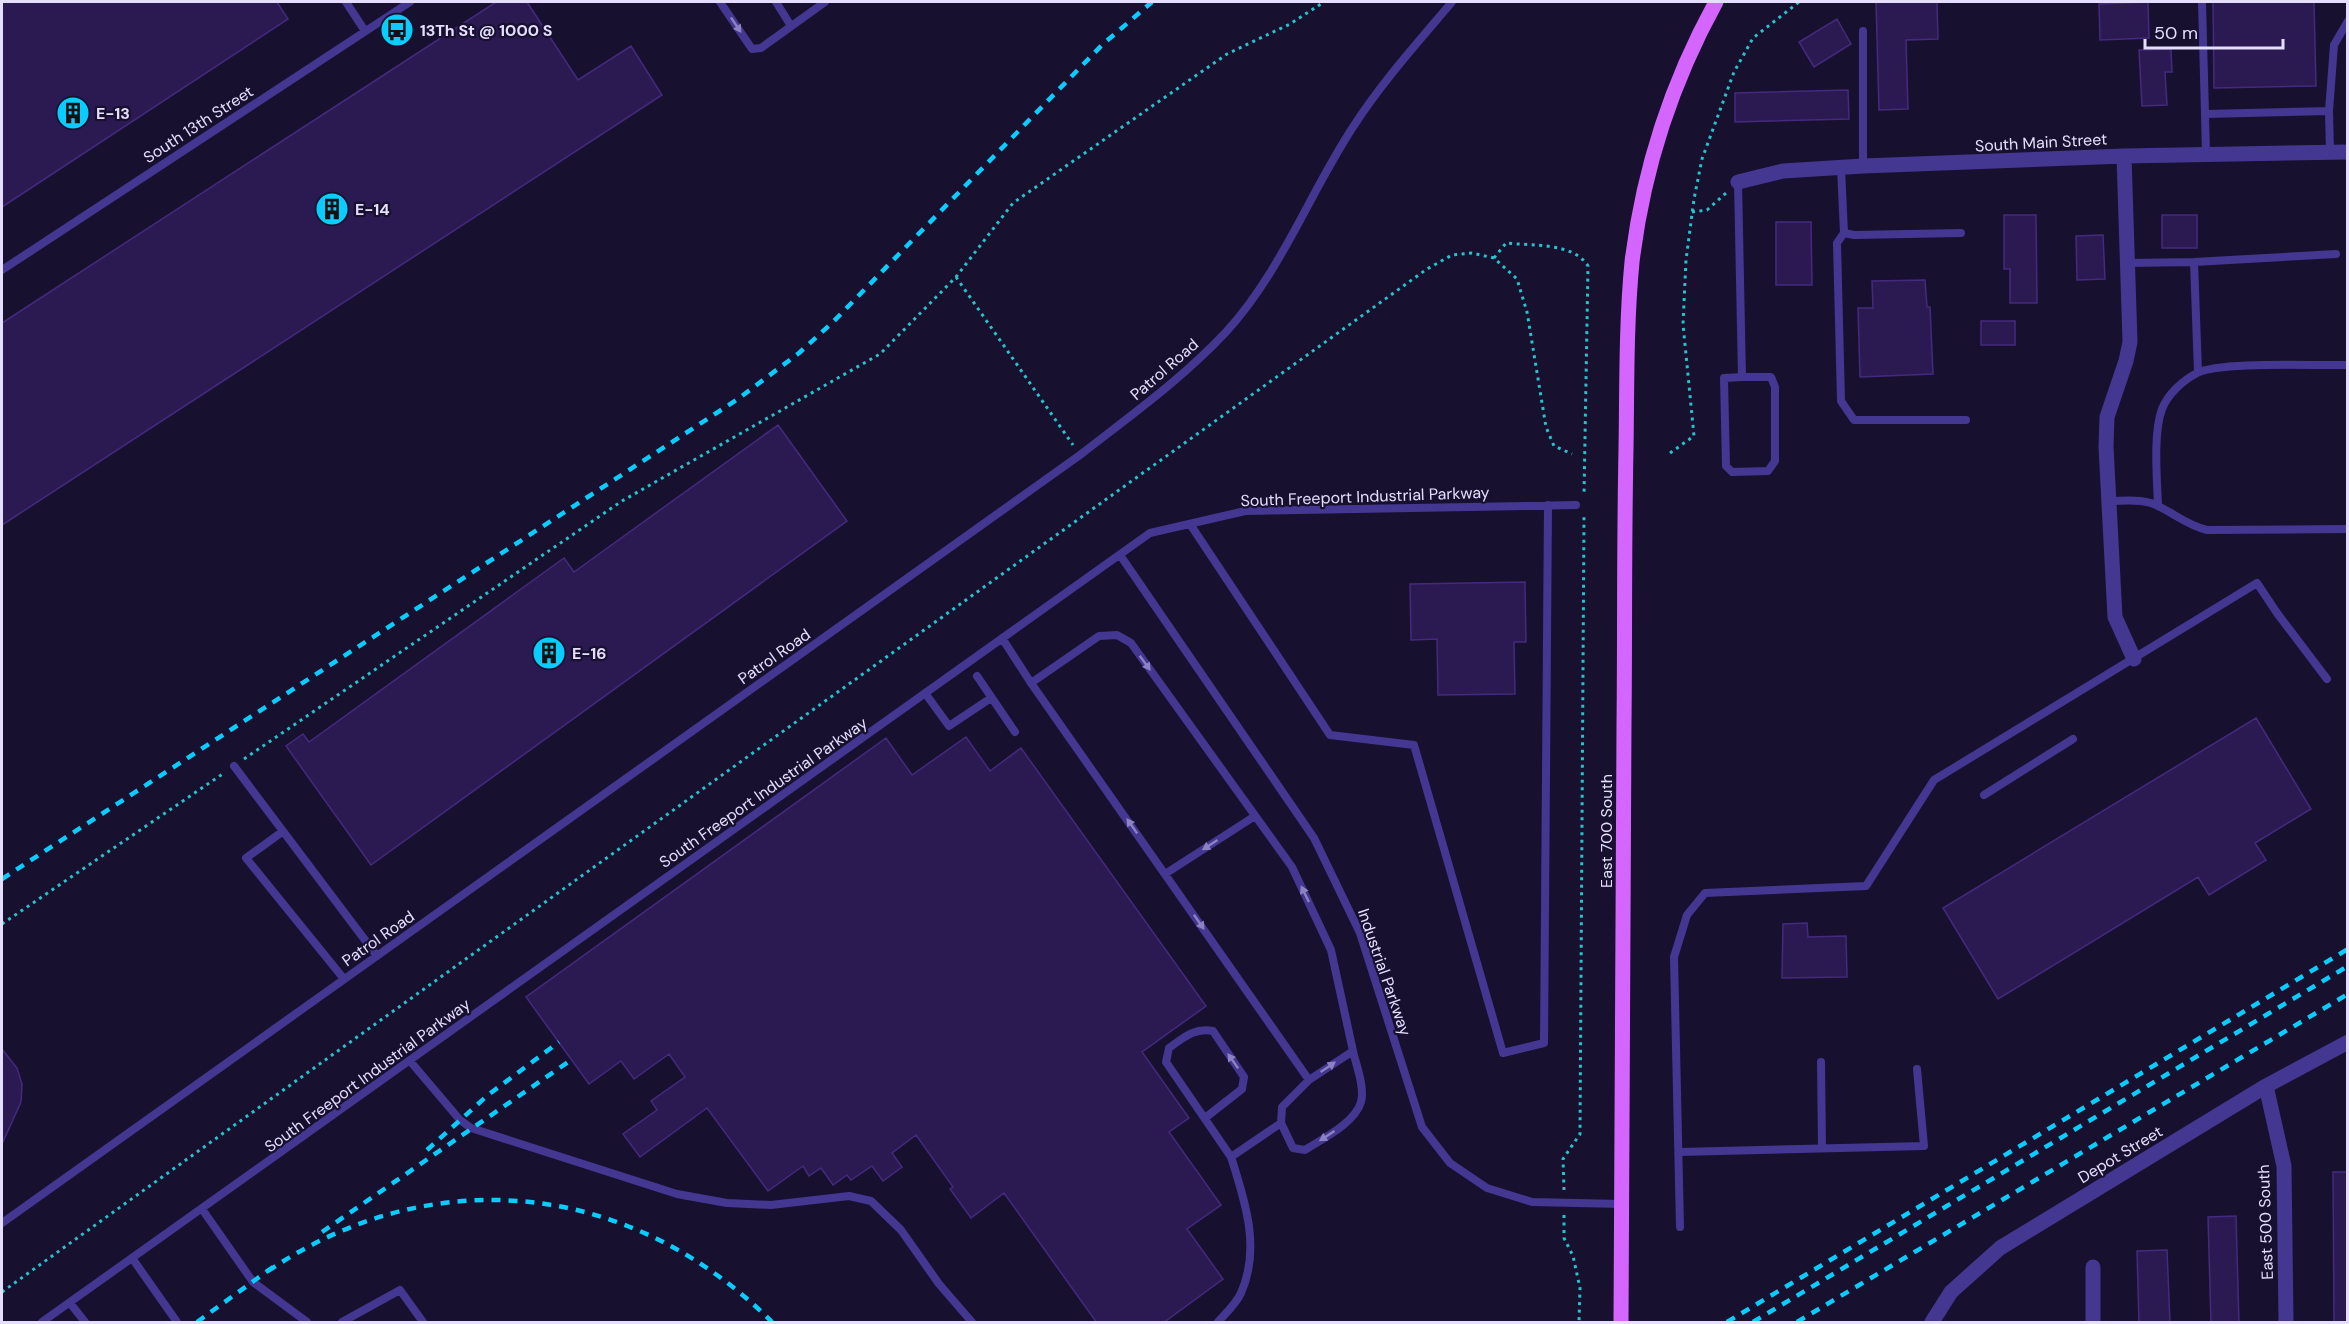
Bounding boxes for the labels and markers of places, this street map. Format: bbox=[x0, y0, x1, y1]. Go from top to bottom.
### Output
bus stop icon: 13Th St @ 1000 S bbox=[379, 12, 415, 48]
place label: 13Th St @ 1000 S bbox=[420, 20, 552, 41]
building icon: E-13 bbox=[55, 95, 91, 131]
place label: E-13 bbox=[96, 103, 130, 124]
building icon: E-14 bbox=[314, 191, 350, 227]
place label: E-14 bbox=[355, 199, 390, 220]
building icon: E-16 bbox=[531, 635, 567, 671]
place label: E-16 bbox=[572, 643, 607, 664]

